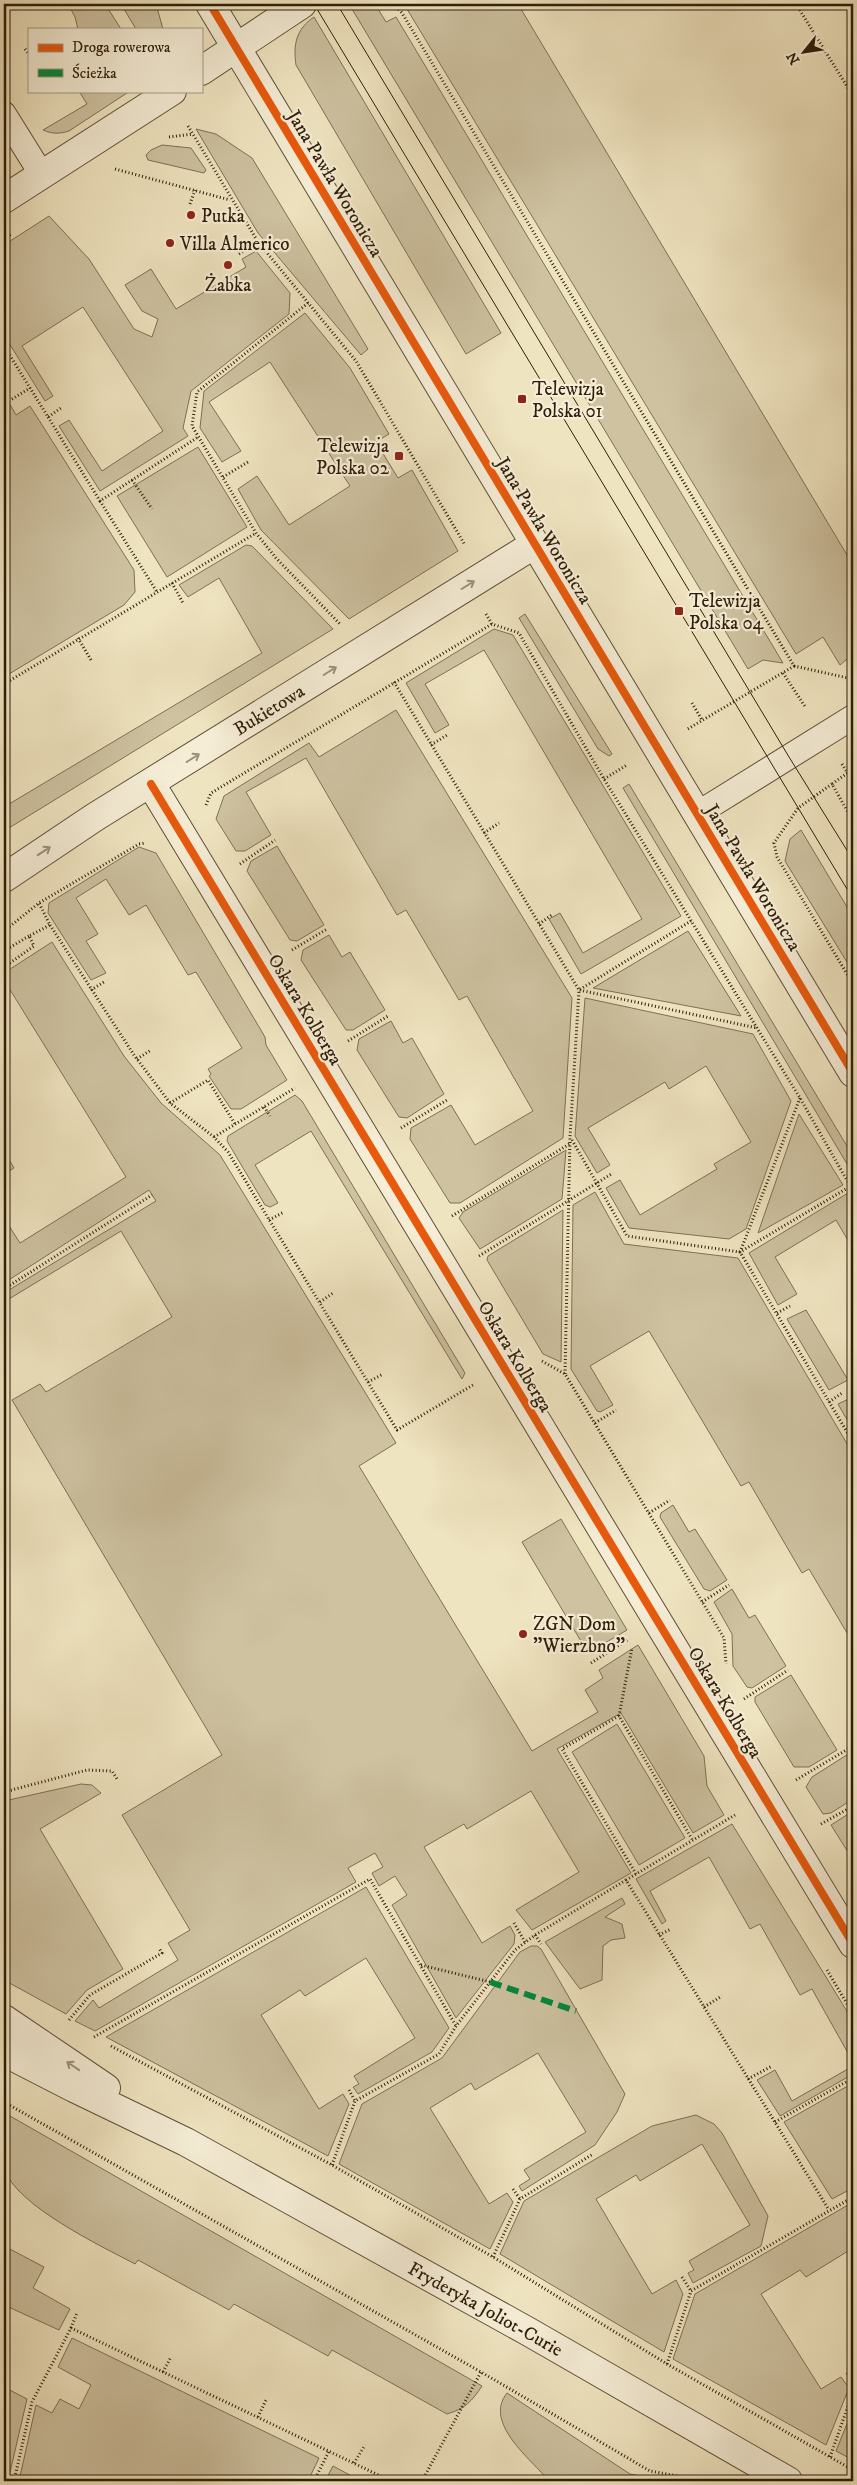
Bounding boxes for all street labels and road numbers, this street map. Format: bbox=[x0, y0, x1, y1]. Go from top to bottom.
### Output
street label: Jana Pawła Woronicza bbox=[281, 104, 388, 261]
street label: Jana Pawła Woronicza bbox=[490, 451, 597, 608]
street label: Bukietowa bbox=[230, 680, 309, 741]
street label: Jana Pawła Woronicza bbox=[699, 798, 806, 955]
street label: Oskara Kolberga bbox=[262, 950, 347, 1070]
street label: Oskara Kolberga bbox=[472, 1297, 557, 1417]
street label: Oskara Kolberga bbox=[682, 1643, 767, 1763]
street label: Fryderyka Joliot-Curie bbox=[404, 2257, 567, 2362]

